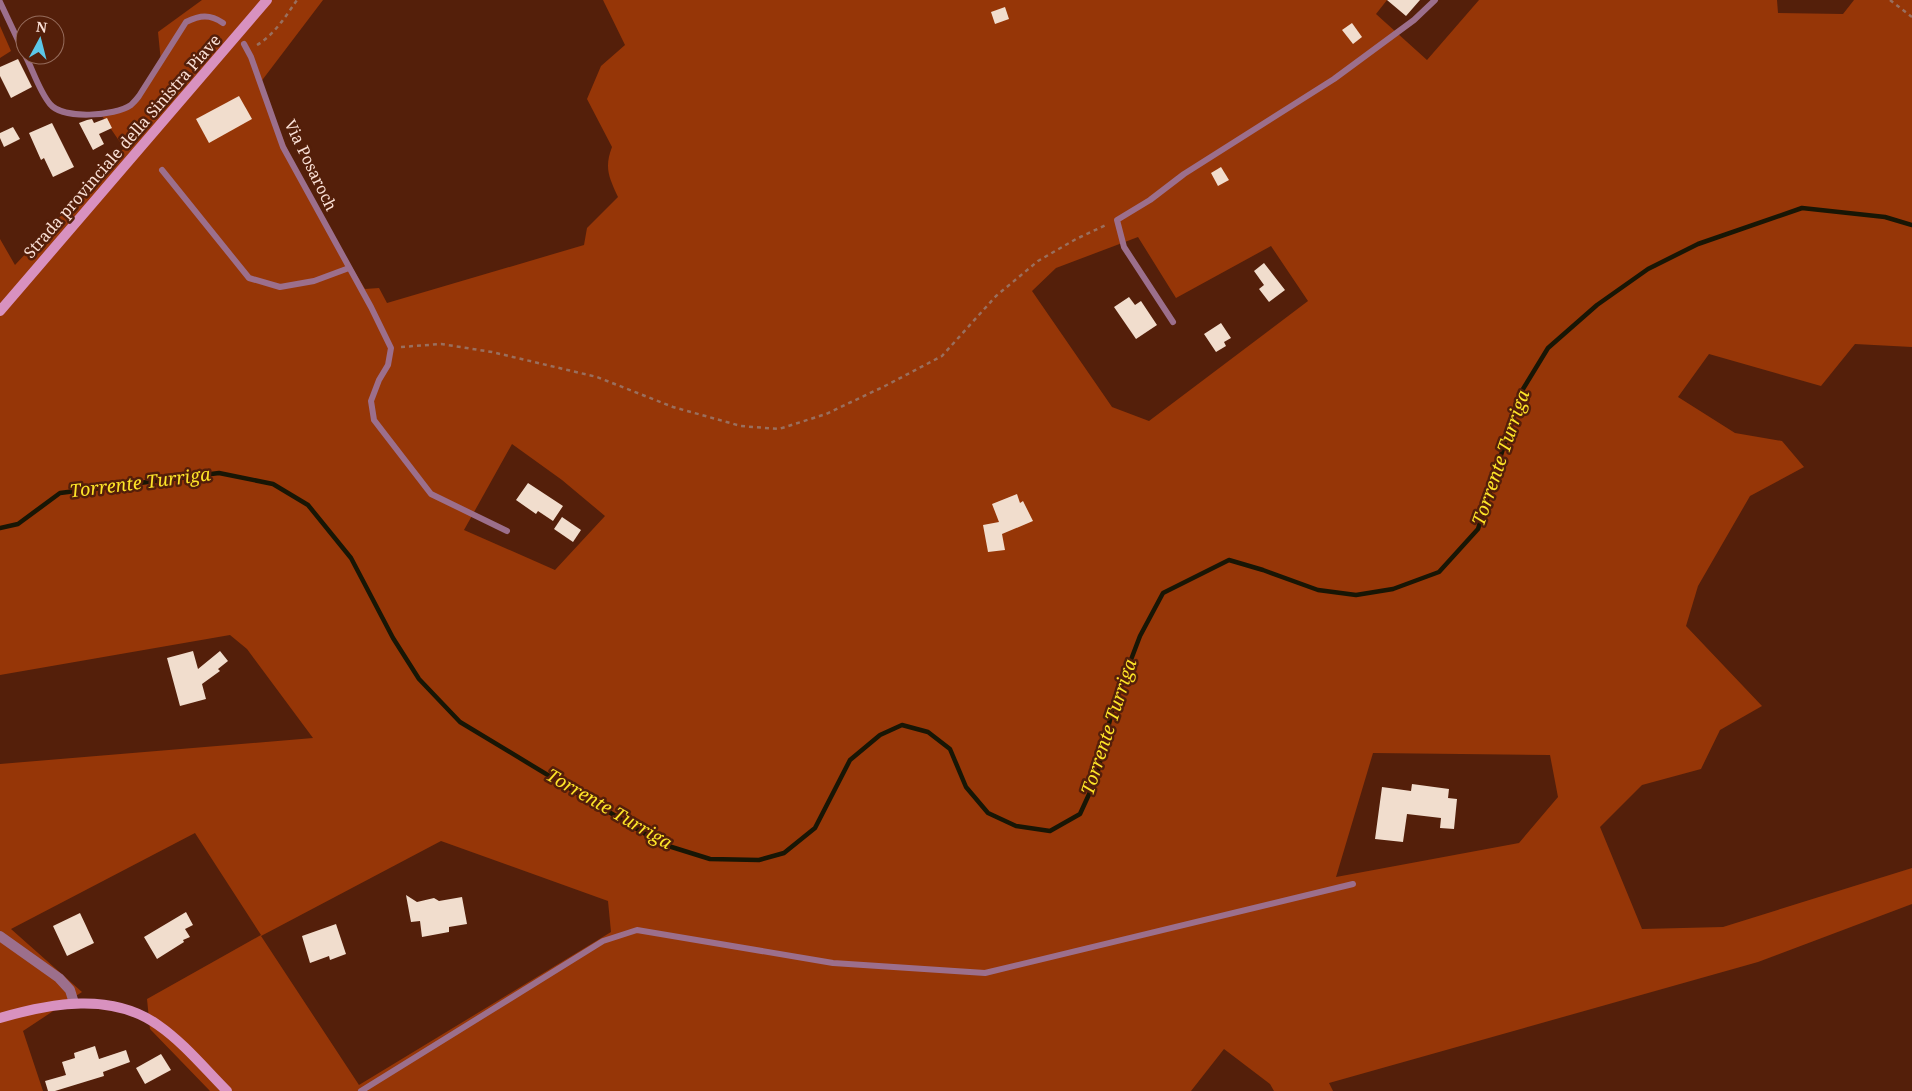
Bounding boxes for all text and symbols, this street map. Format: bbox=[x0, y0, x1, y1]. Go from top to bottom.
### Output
north arrow bbox=[15, 15, 65, 65]
text: N bbox=[35, 16, 48, 37]
street label: Strada provinciale della Sinistra Piave bbox=[19, 29, 225, 263]
street label: Via Posaroch bbox=[279, 116, 343, 214]
water label: Torrente Turriga bbox=[1466, 386, 1535, 529]
water label: Torrente Turriga bbox=[68, 461, 212, 503]
water label: Torrente Turriga bbox=[1075, 655, 1142, 798]
water label: Torrente Turriga bbox=[542, 762, 677, 854]

